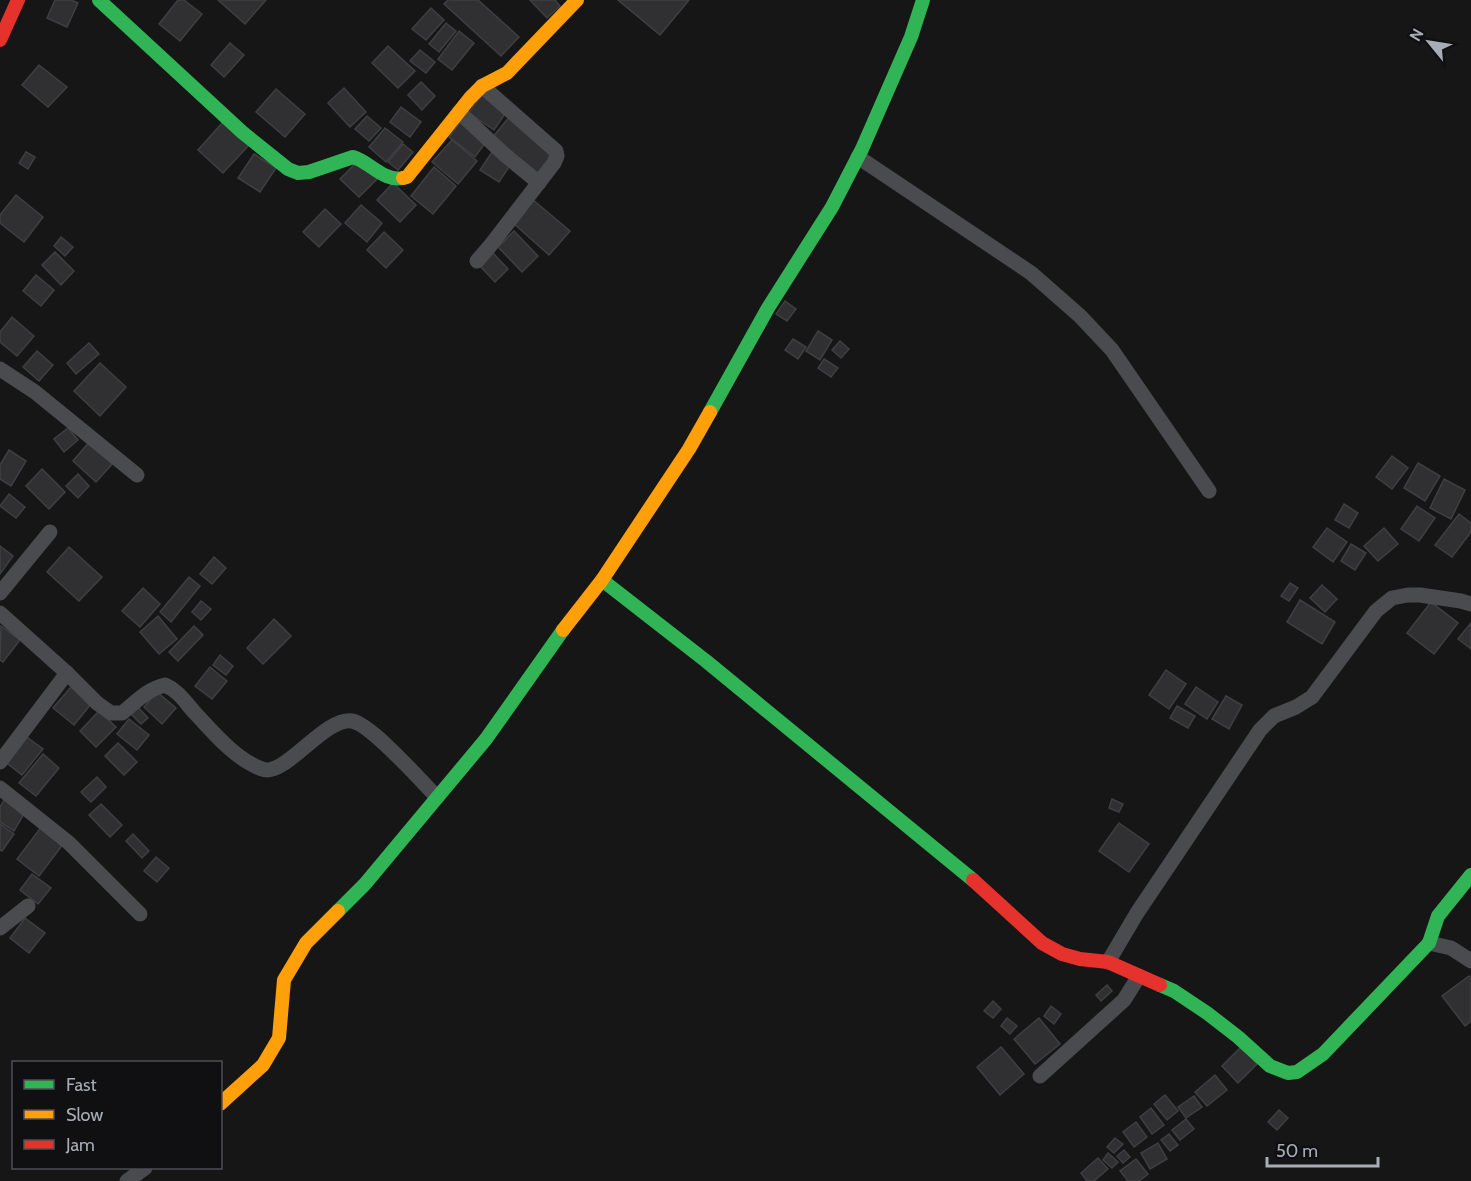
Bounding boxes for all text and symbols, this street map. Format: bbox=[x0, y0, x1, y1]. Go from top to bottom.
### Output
north arrow bbox=[1399, 12, 1459, 72]
text: N bbox=[1405, 25, 1427, 44]
legend bbox=[12, 1061, 222, 1169]
text: Fast bbox=[66, 1074, 97, 1096]
text: Slow bbox=[66, 1104, 103, 1126]
scale bar bbox=[1267, 1130, 1378, 1168]
text: Jam bbox=[65, 1134, 95, 1156]
text: 50 m bbox=[1276, 1140, 1318, 1162]

